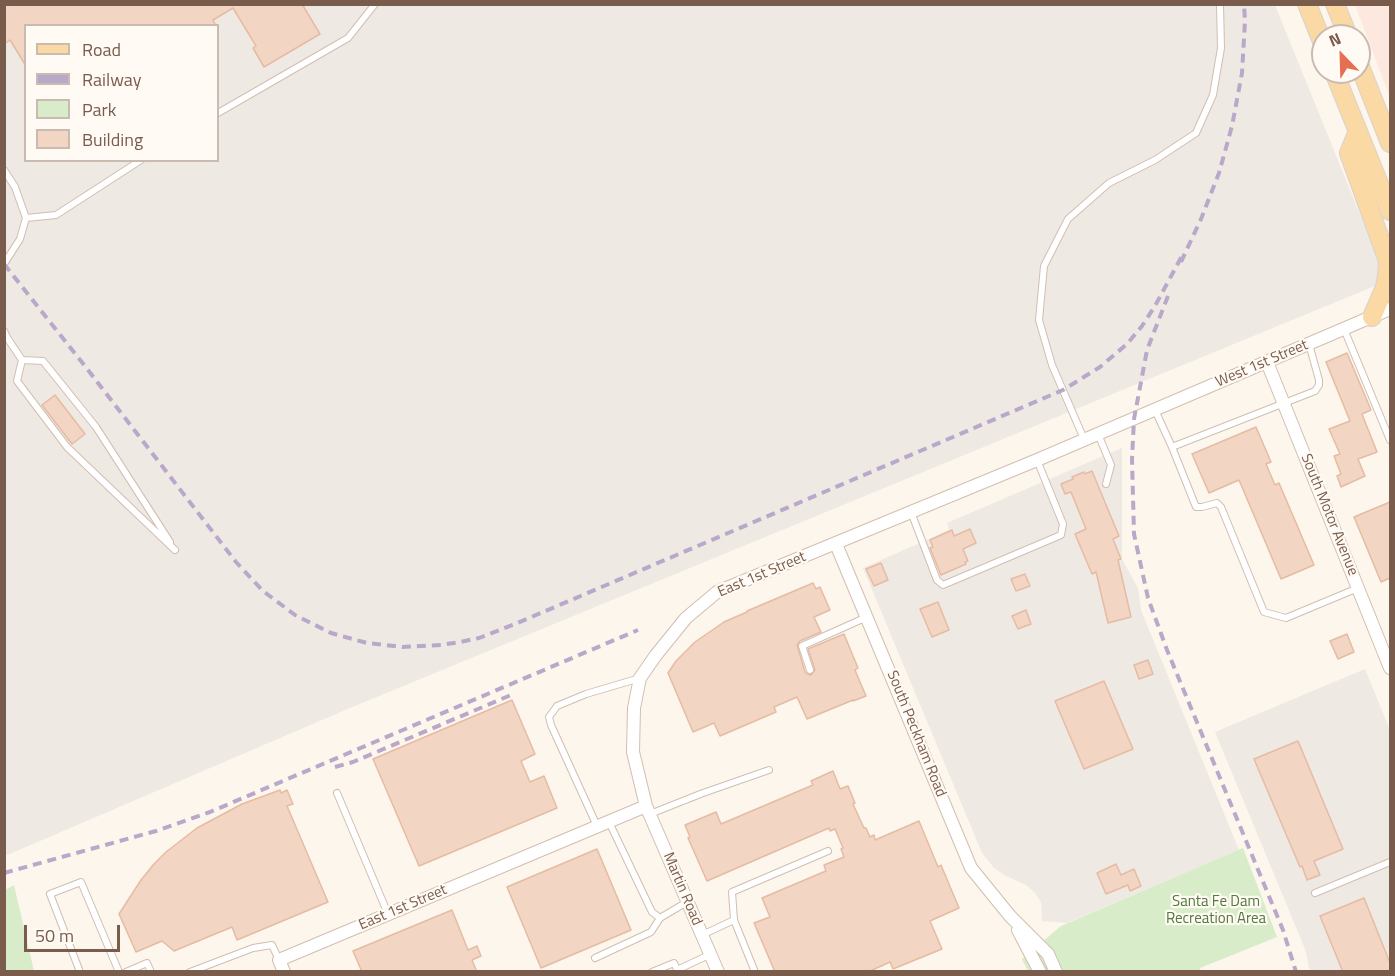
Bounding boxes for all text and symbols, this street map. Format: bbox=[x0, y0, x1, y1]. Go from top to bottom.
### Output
legend bbox=[24, 24, 219, 162]
north arrow bbox=[1311, 24, 1371, 84]
text: N bbox=[1325, 26, 1345, 52]
text: Road bbox=[82, 36, 121, 63]
text: Railway bbox=[82, 66, 141, 93]
text: Park bbox=[82, 96, 116, 123]
text: Building bbox=[82, 126, 143, 153]
street label: West 1st Street bbox=[1213, 336, 1311, 392]
street label: South Motor Avenue bbox=[1296, 452, 1362, 578]
street label: East 1st Street bbox=[715, 548, 809, 602]
street label: South Peckham Road bbox=[882, 668, 950, 800]
street label: Martin Road bbox=[659, 850, 705, 928]
street label: East 1st Street bbox=[356, 881, 450, 935]
park label: Santa Fe Dam Recreation Area bbox=[1166, 893, 1266, 928]
scale bar bbox=[27, 913, 123, 951]
text: 50 m bbox=[35, 922, 74, 949]

